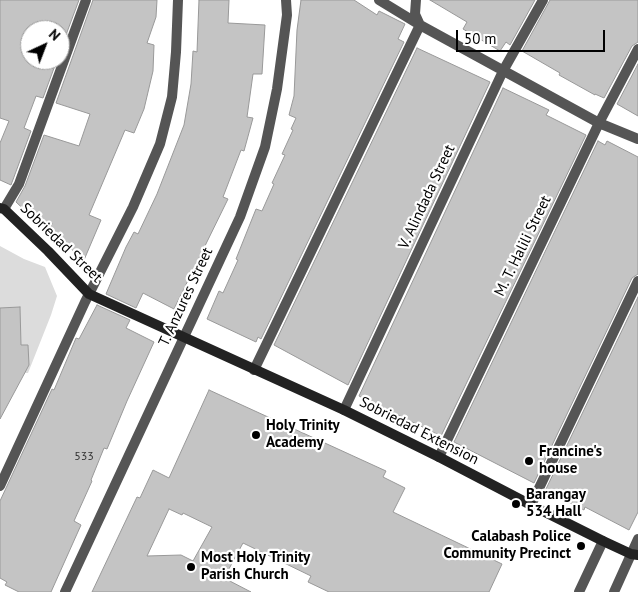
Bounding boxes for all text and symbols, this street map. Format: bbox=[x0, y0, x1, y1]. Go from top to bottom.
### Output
north arrow bbox=[20, 20, 70, 70]
scale bar bbox=[458, 20, 607, 52]
text: N bbox=[45, 25, 64, 44]
text: 50 m bbox=[464, 29, 497, 48]
street label: V. Alindada Street bbox=[395, 142, 459, 252]
street label: M. T. Halili Street bbox=[491, 193, 555, 299]
street label: Sobriedad Street bbox=[16, 199, 106, 287]
street label: T. Anzures Street bbox=[155, 245, 217, 349]
street label: Sobriedad Extension bbox=[356, 393, 482, 469]
place label: Holy Trinity Academy bbox=[266, 417, 340, 452]
marker: Holy Trinity Academy bbox=[250, 429, 262, 441]
place label: Francine's house bbox=[539, 443, 602, 478]
house number: 533 bbox=[74, 450, 94, 464]
marker: Francine's house bbox=[523, 455, 535, 467]
place label: Barangay 534 Hall bbox=[526, 486, 586, 521]
marker: Barangay 534 Hall bbox=[510, 498, 522, 510]
place label: Calabash Police Community Precinct bbox=[443, 528, 571, 563]
marker: Calabash Police Community Precinct bbox=[575, 540, 587, 552]
place label: Most Holy Trinity Parish Church bbox=[201, 549, 310, 584]
marker: Most Holy Trinity Parish Church bbox=[185, 561, 197, 573]

